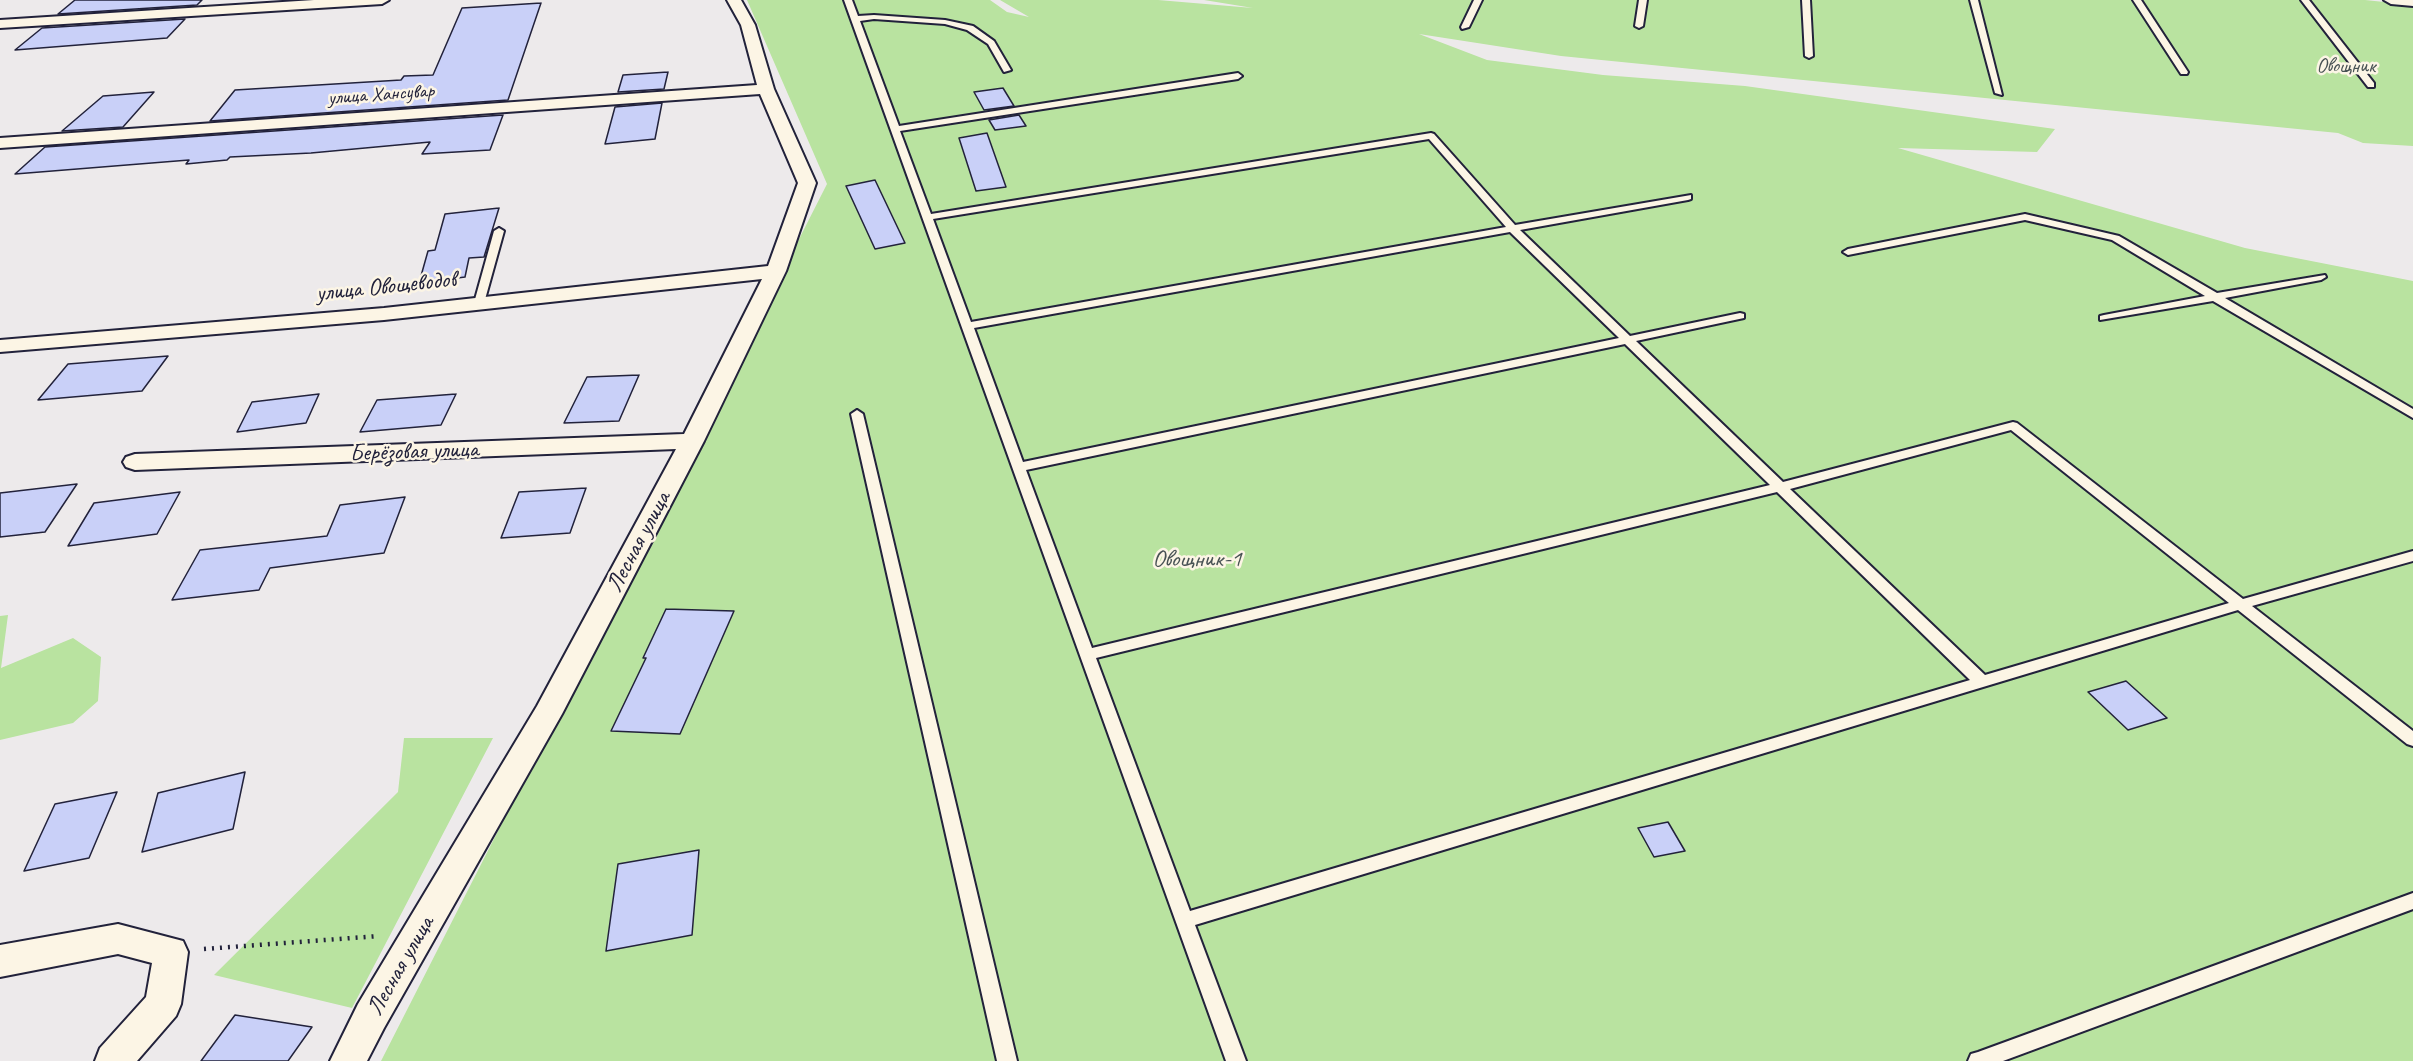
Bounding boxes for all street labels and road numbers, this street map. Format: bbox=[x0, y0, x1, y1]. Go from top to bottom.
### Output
street label: улица Хансувар bbox=[327, 79, 435, 111]
street label: улица Овощеводов bbox=[315, 265, 457, 309]
street label: Берёзовая улица bbox=[349, 435, 479, 469]
street label: Лесная улица bbox=[601, 487, 677, 597]
street label: Лесная улица bbox=[361, 911, 441, 1021]

